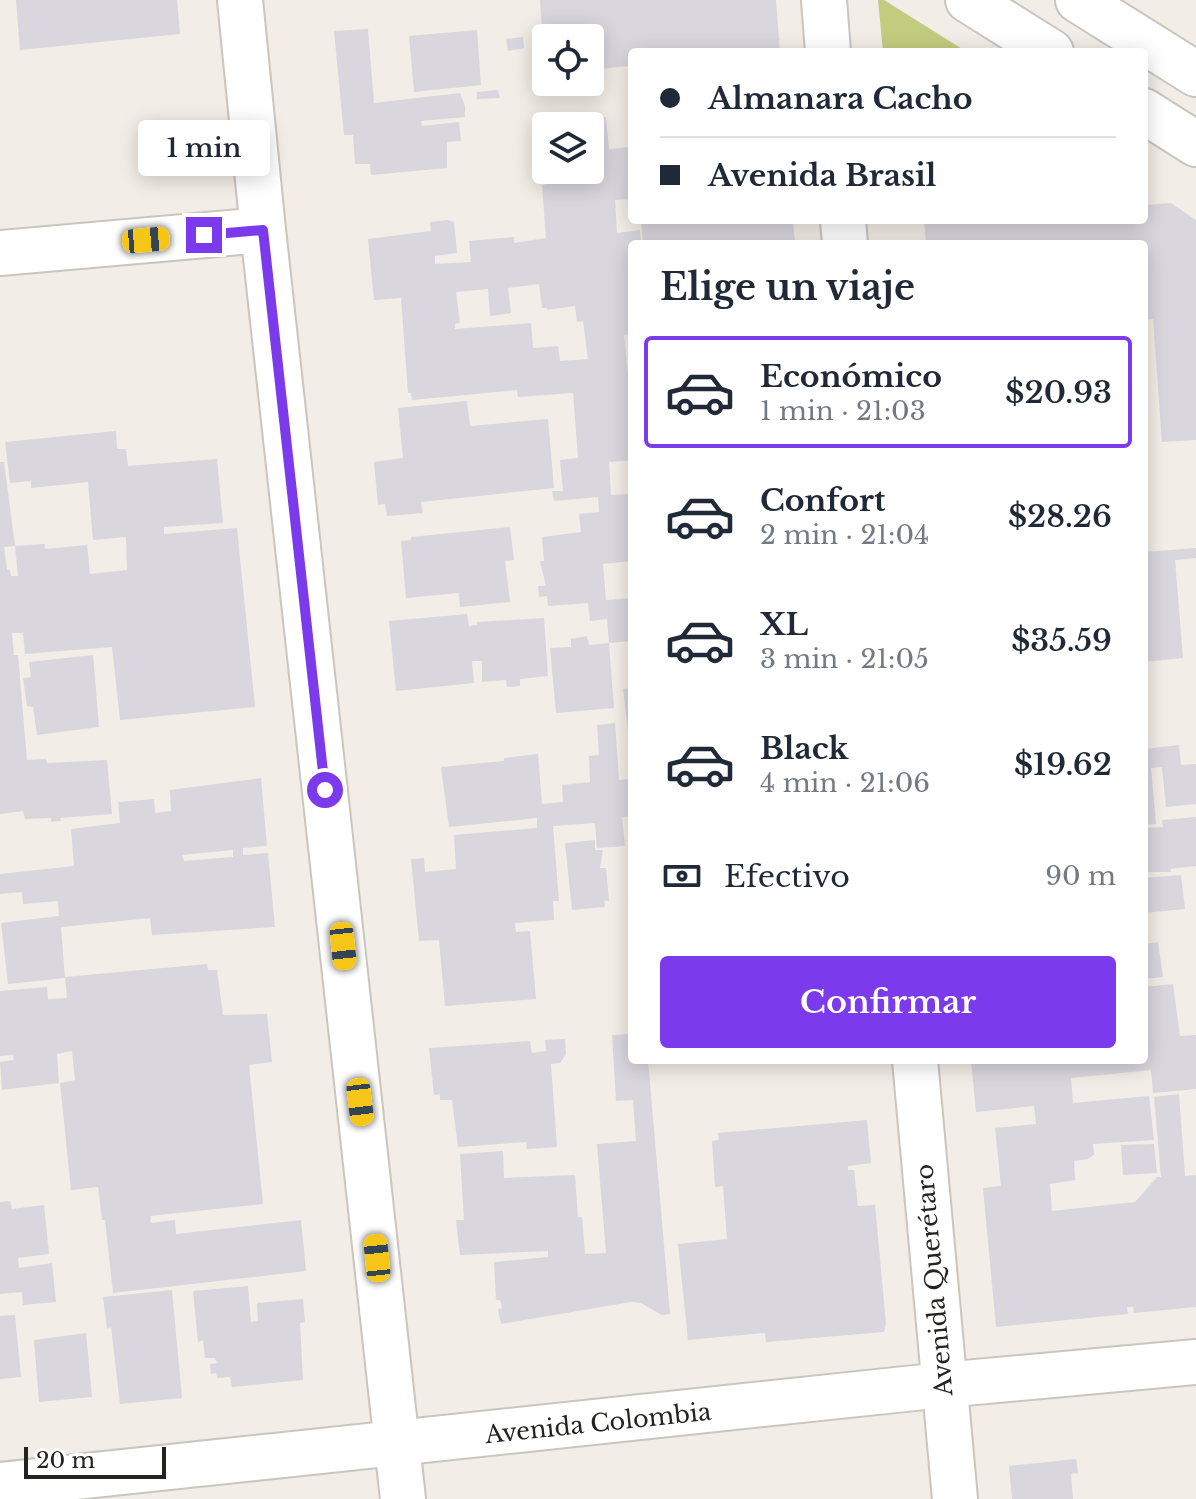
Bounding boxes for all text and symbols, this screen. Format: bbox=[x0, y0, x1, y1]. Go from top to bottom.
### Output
map controls bbox=[532, 24, 604, 184]
button: locate bbox=[532, 24, 604, 96]
text: Almanara Cacho bbox=[708, 80, 973, 117]
button: layers bbox=[532, 112, 604, 184]
callout: 1 min bbox=[138, 119, 270, 175]
text: 1 min bbox=[167, 132, 241, 164]
text: Avenida Brasil bbox=[708, 157, 936, 194]
route end bbox=[186, 217, 222, 253]
car bbox=[121, 226, 171, 254]
text: Elige un viaje bbox=[660, 265, 915, 310]
icon: car bbox=[664, 356, 736, 428]
text: Económico bbox=[760, 358, 942, 395]
text: $20.93 bbox=[1005, 374, 1112, 411]
text: 1 min · 21:03 bbox=[760, 395, 926, 427]
icon: car bbox=[664, 480, 736, 552]
text: Confort bbox=[760, 482, 885, 519]
text: $28.26 bbox=[1008, 498, 1112, 535]
text: 2 min · 21:04 bbox=[760, 519, 929, 551]
icon: car bbox=[664, 604, 736, 676]
text: XL bbox=[760, 606, 808, 643]
text: $35.59 bbox=[1011, 622, 1112, 659]
text: 3 min · 21:05 bbox=[760, 643, 929, 675]
icon: car bbox=[664, 728, 736, 800]
text: Black bbox=[760, 730, 848, 767]
text: $19.62 bbox=[1014, 746, 1112, 783]
text: 4 min · 21:06 bbox=[760, 767, 930, 799]
route start bbox=[307, 772, 343, 808]
icon: cash bbox=[660, 854, 704, 898]
text: Efectivo bbox=[724, 858, 850, 895]
text: 90 m bbox=[1045, 860, 1116, 892]
car bbox=[329, 921, 357, 971]
button: Confirmar bbox=[660, 956, 1116, 1048]
car bbox=[345, 1077, 375, 1127]
street label: Avenida Querétaro bbox=[909, 1163, 959, 1398]
car bbox=[363, 1233, 391, 1283]
street label: Avenida Colombia bbox=[482, 1397, 713, 1449]
scale bar bbox=[24, 1443, 166, 1479]
text: 20 m bbox=[36, 1447, 95, 1474]

